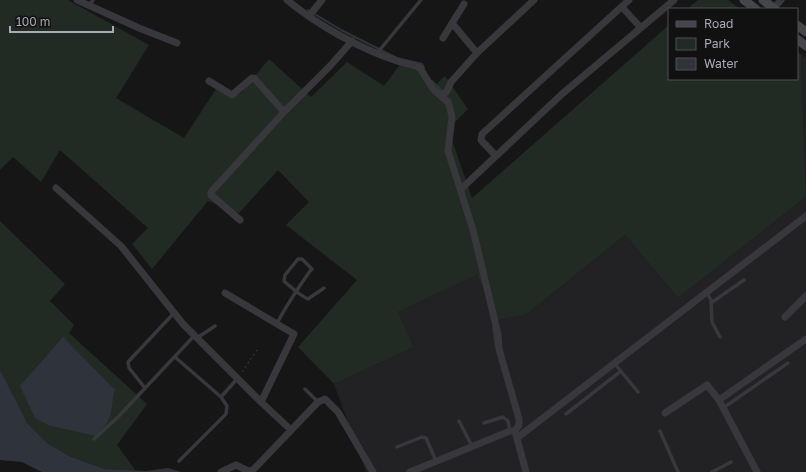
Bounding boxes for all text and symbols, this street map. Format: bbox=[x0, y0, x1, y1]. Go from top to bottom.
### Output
scale bar bbox=[10, 8, 113, 34]
legend bbox=[668, 8, 798, 80]
text: 100 m bbox=[16, 14, 50, 29]
text: Road bbox=[704, 16, 733, 31]
text: Park bbox=[704, 36, 730, 51]
text: Water bbox=[704, 56, 738, 71]

